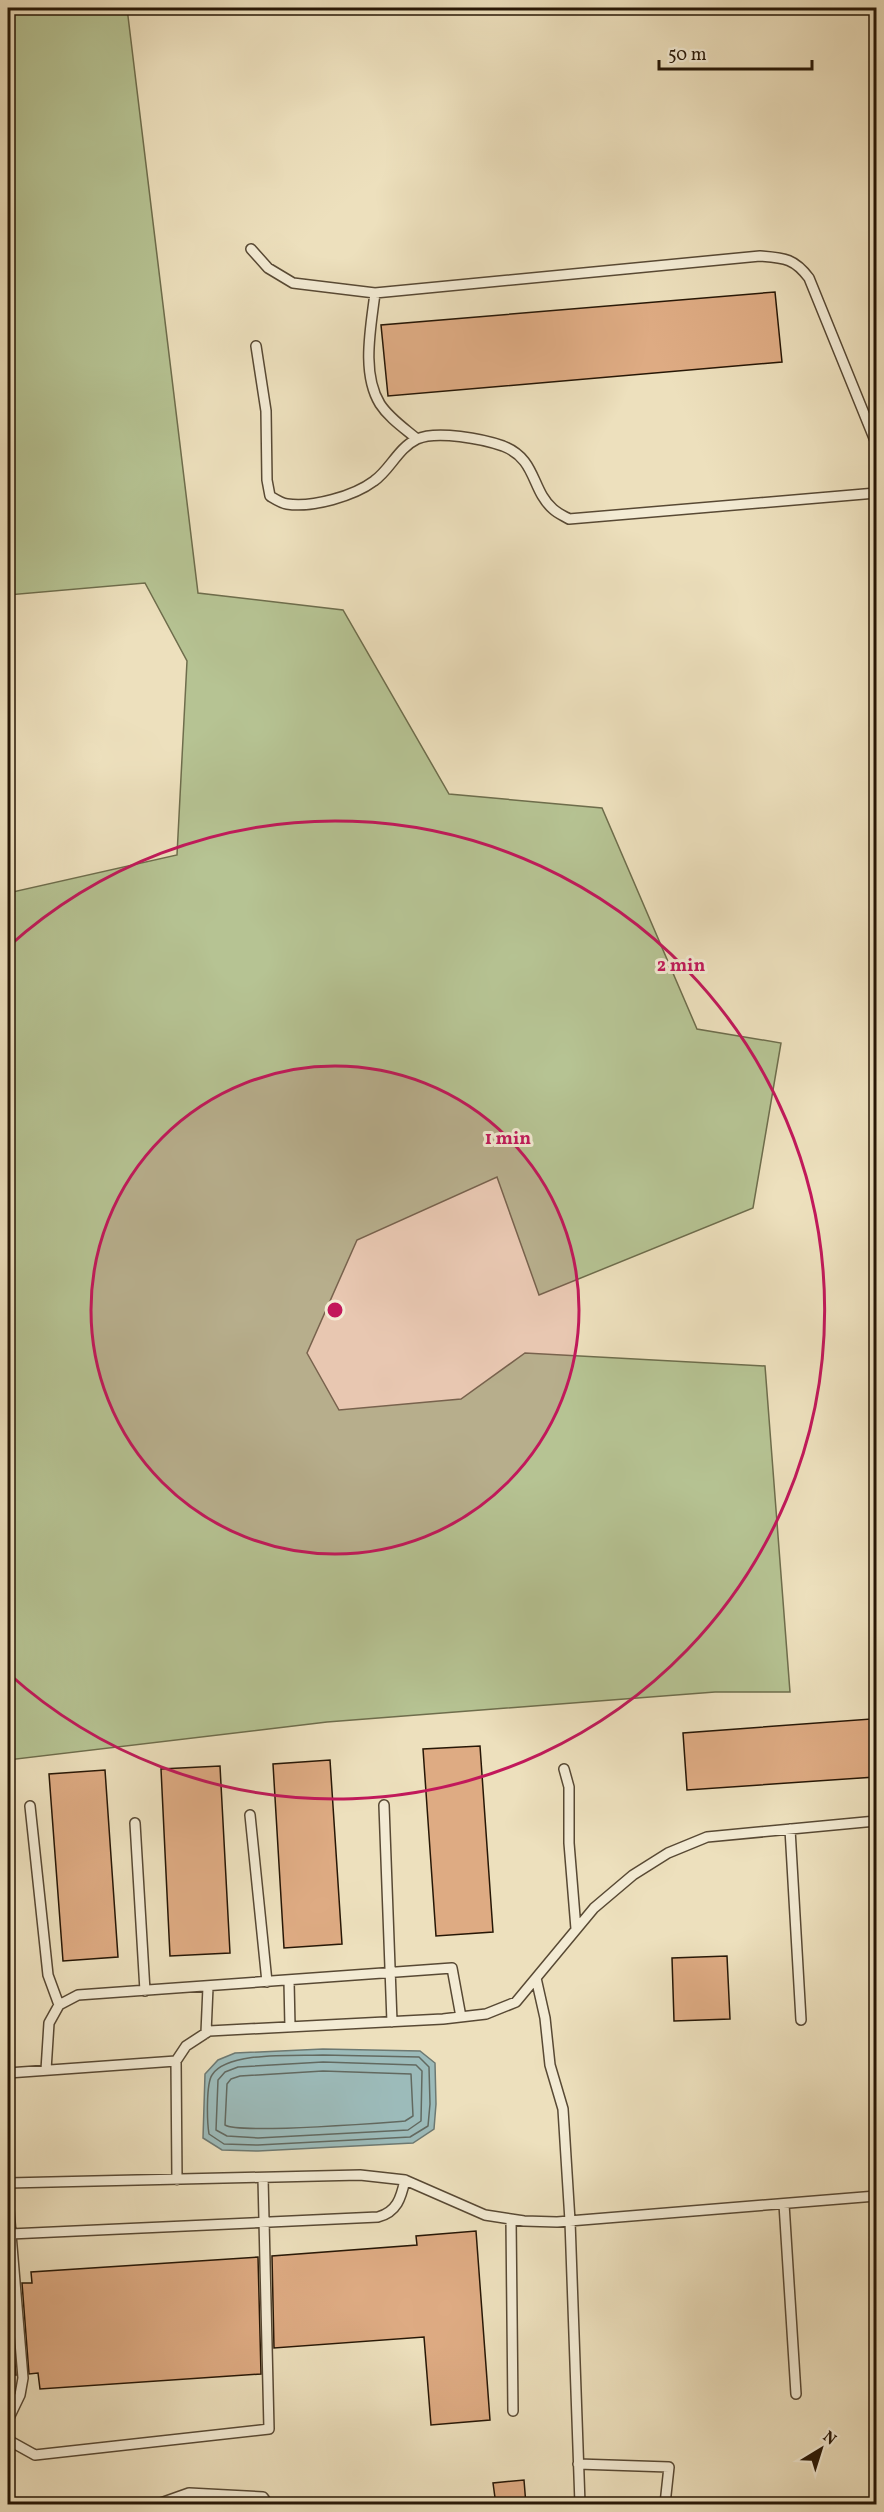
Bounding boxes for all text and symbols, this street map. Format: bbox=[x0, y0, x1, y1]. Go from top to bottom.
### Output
scale bar bbox=[659, 33, 812, 71]
text: 50 m bbox=[668, 43, 707, 68]
text: 2 min bbox=[657, 954, 705, 979]
text: 1 min bbox=[485, 1127, 531, 1152]
centre of rings bbox=[325, 1300, 345, 1320]
north arrow bbox=[791, 2419, 851, 2479]
text: N bbox=[818, 2427, 841, 2451]

